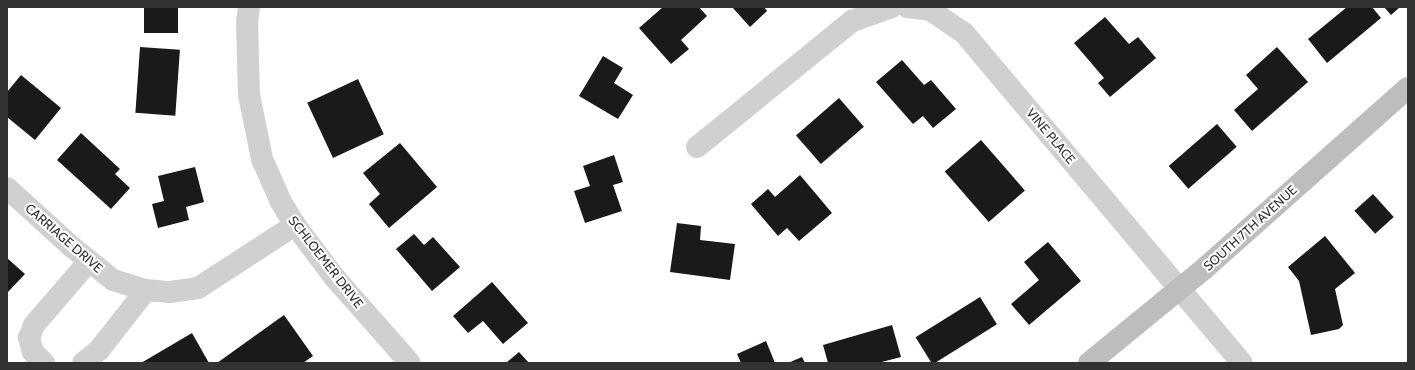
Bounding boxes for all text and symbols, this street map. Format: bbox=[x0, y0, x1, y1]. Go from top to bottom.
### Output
street label: VINE PLACE bbox=[1023, 105, 1079, 167]
street label: SOUTH 7TH AVENUE bbox=[1200, 182, 1300, 274]
street label: CARRIAGE DRIVE bbox=[22, 200, 106, 276]
street label: SCHLOEMER DRIVE bbox=[285, 213, 367, 311]

